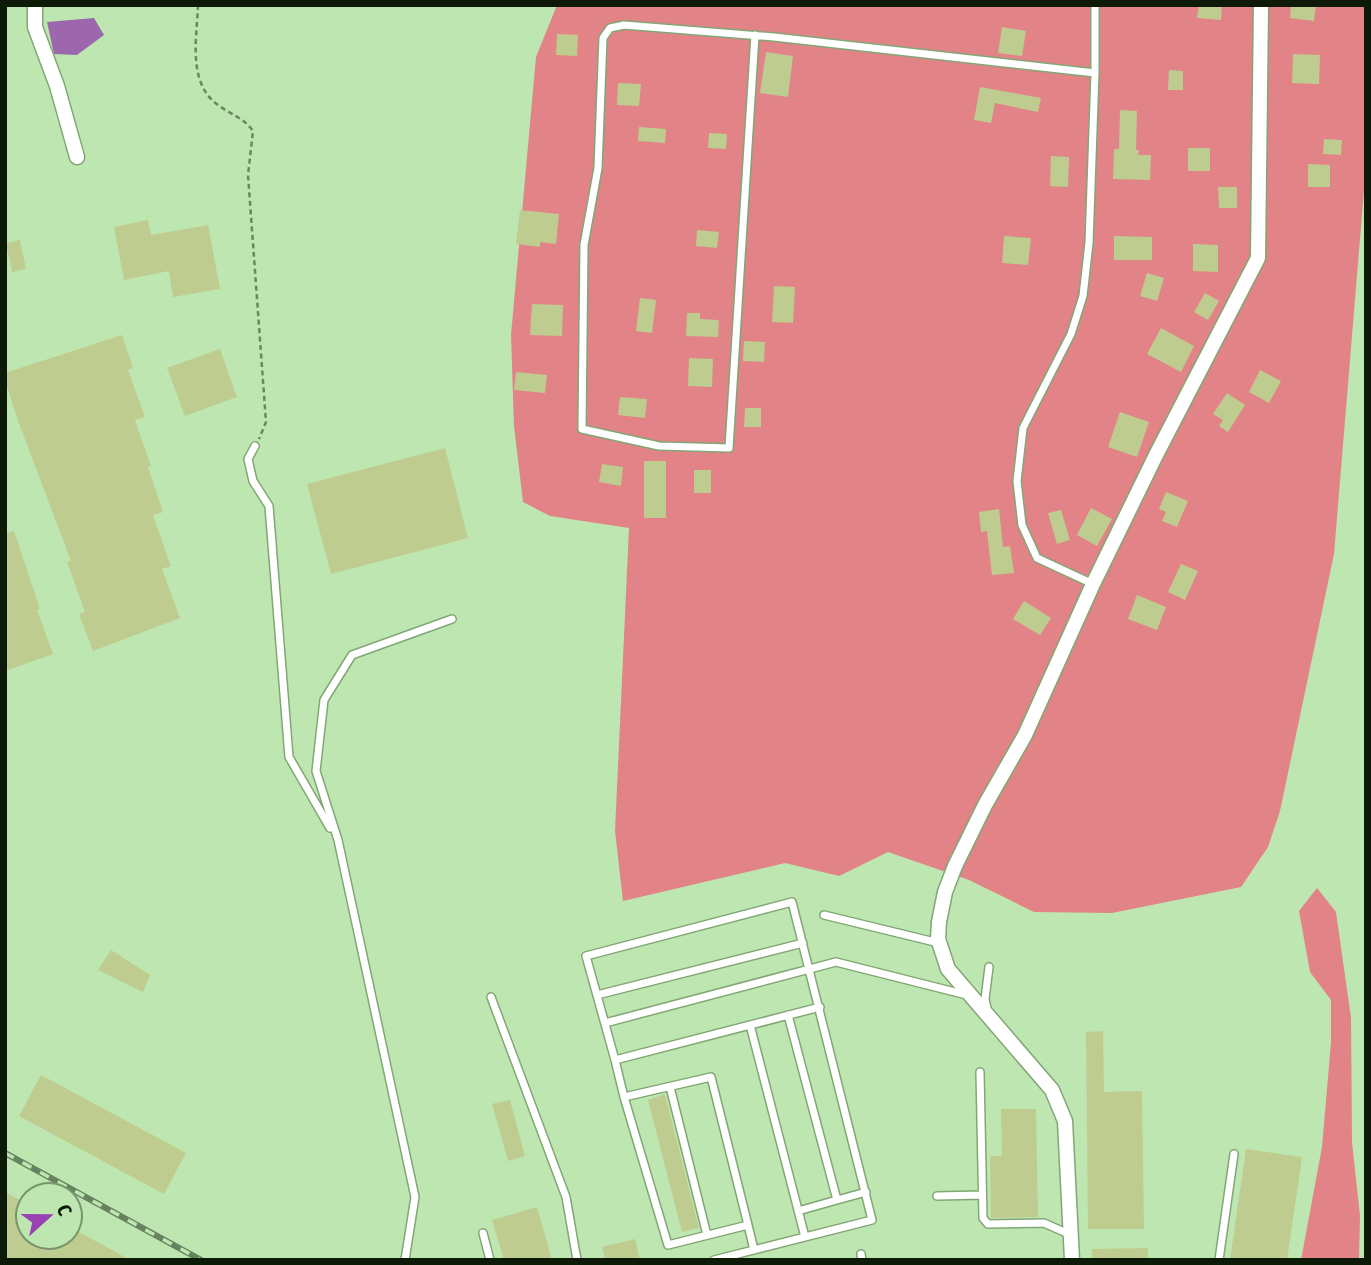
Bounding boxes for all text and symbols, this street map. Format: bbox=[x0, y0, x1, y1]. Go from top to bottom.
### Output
north arrow bbox=[14, 1181, 84, 1251]
text: С bbox=[52, 1201, 77, 1219]

